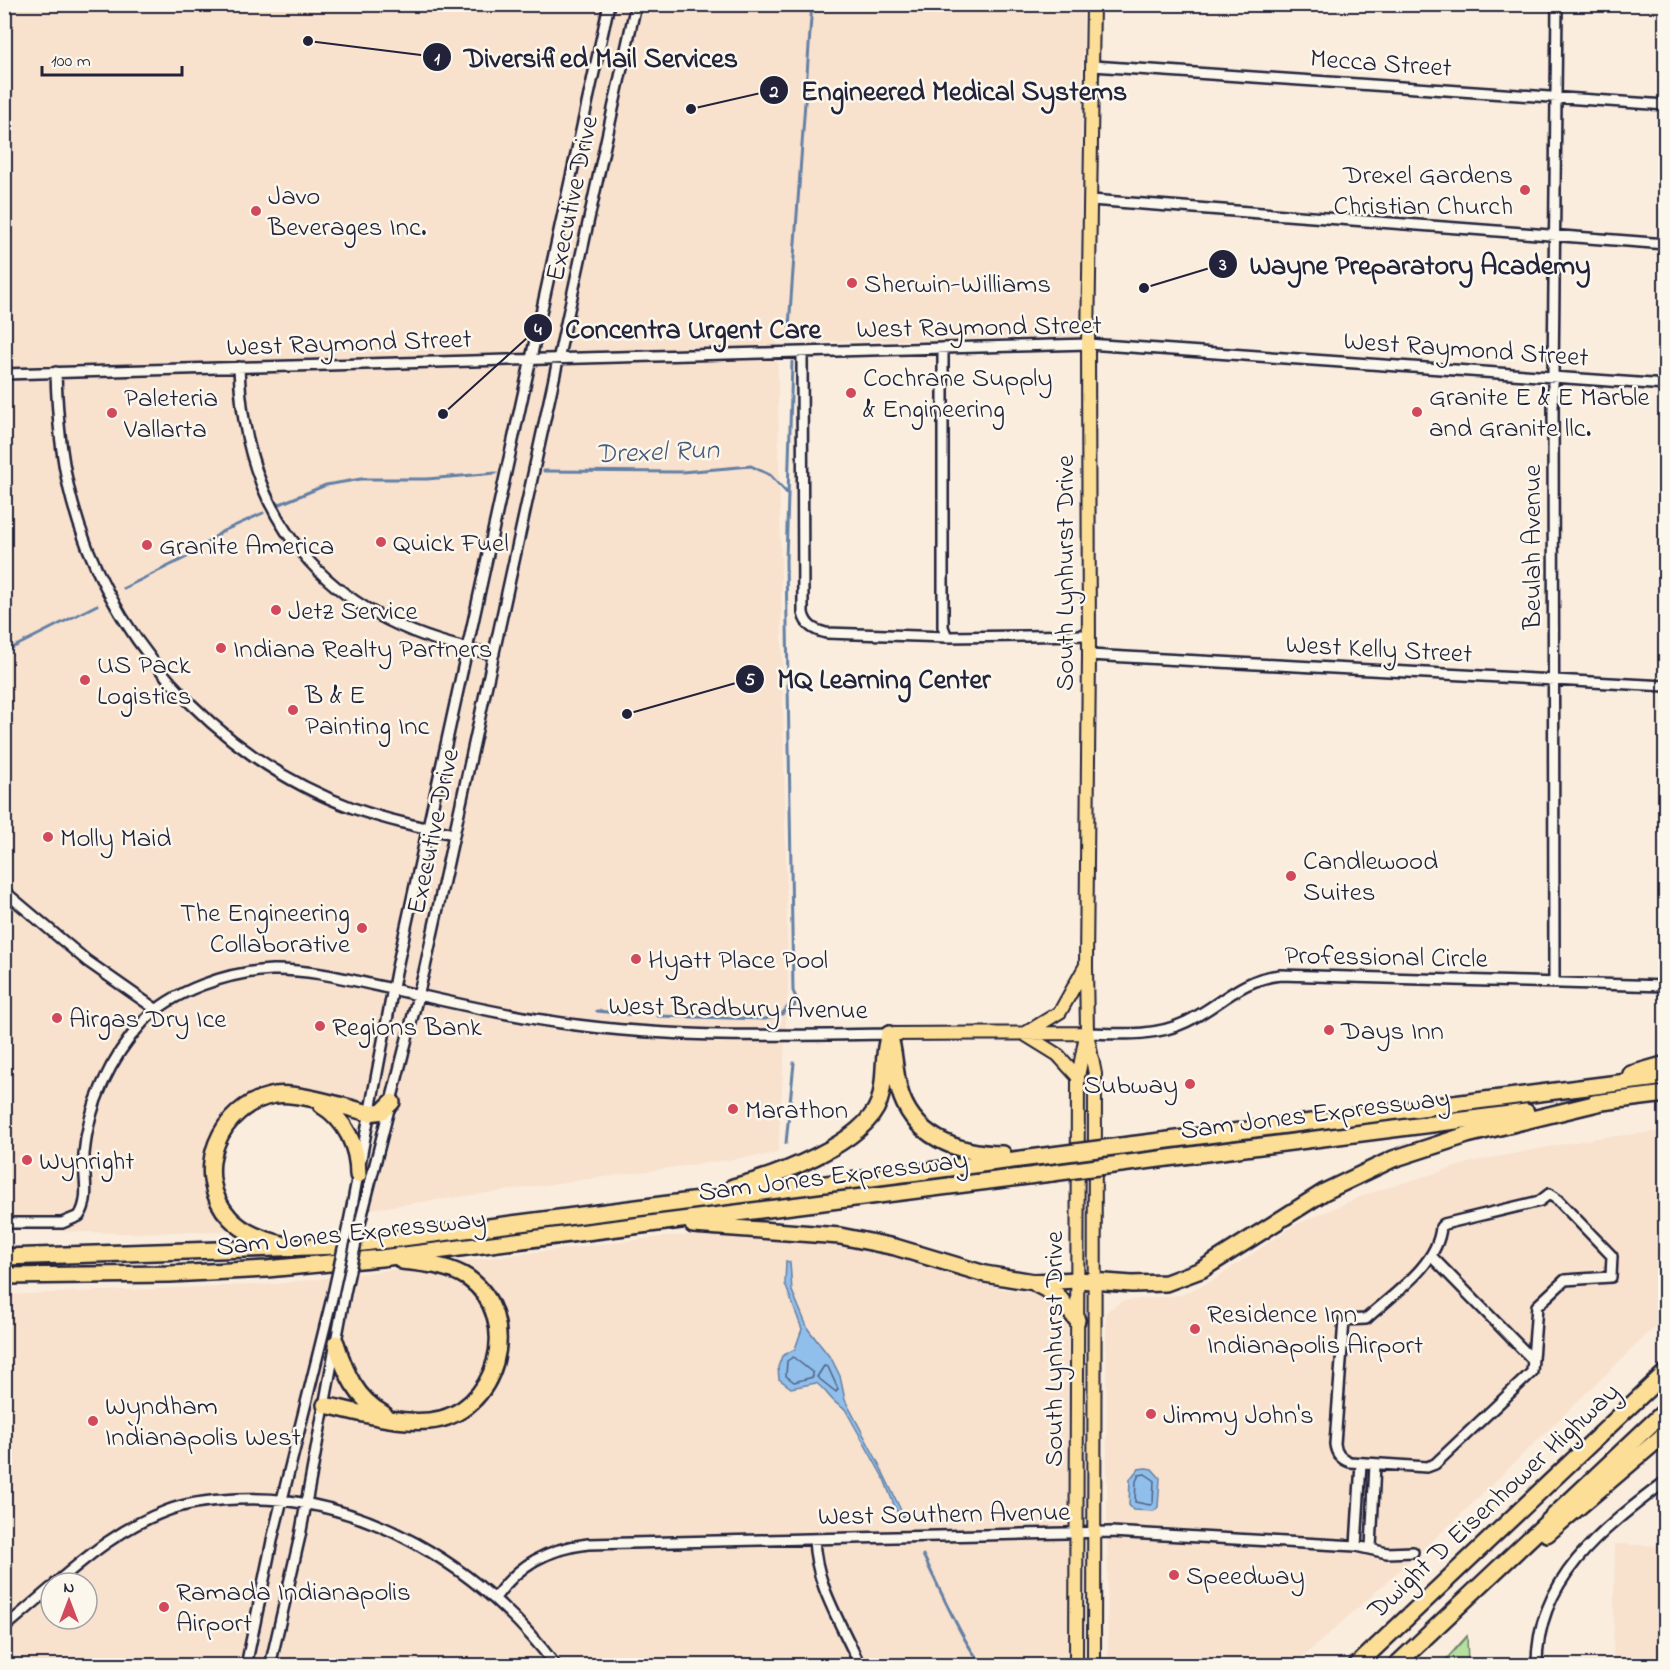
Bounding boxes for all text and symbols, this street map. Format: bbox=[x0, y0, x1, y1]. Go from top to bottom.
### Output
callout: Diversified Mail Services bbox=[422, 34, 750, 80]
scale bar bbox=[42, 39, 182, 77]
text: Diversified Mail Services bbox=[462, 40, 738, 81]
street label: Mecca Street bbox=[1309, 40, 1453, 89]
text: 1 bbox=[434, 47, 440, 73]
text: 100 m bbox=[51, 49, 91, 75]
callout: Engineered Medical Systems bbox=[759, 67, 1140, 113]
text: Engineered Medical Systems bbox=[801, 73, 1127, 115]
text: 2 bbox=[769, 80, 779, 106]
street label: Executive Drive bbox=[537, 111, 610, 285]
place label: Drexel Gardens Christian Church bbox=[1334, 157, 1513, 227]
place label: Javo Beverages Inc. bbox=[267, 178, 426, 248]
marker: Drexel Gardens Christian Church bbox=[1518, 183, 1532, 197]
marker: Javo Beverages Inc. bbox=[249, 204, 263, 218]
callout: Wayne Preparatory Academy bbox=[1208, 241, 1603, 287]
text: Wayne Preparatory Academy bbox=[1249, 247, 1591, 288]
text: 3 bbox=[1218, 253, 1227, 279]
place label: Sherwin-Williams bbox=[864, 266, 1051, 305]
marker: Sherwin-Williams bbox=[845, 276, 859, 290]
callout: Concentra Urgent Care bbox=[523, 305, 833, 351]
street label: West Raymond Street bbox=[856, 307, 1102, 350]
text: Concentra Urgent Care bbox=[565, 311, 823, 353]
text: 4 bbox=[534, 318, 542, 344]
street label: West Raymond Street bbox=[226, 321, 472, 368]
street label: West Raymond Street bbox=[1342, 322, 1590, 379]
place label: Cochrane Supply & Engineering bbox=[863, 360, 1053, 430]
place label: Granite E & E Marble and Granite llc. bbox=[1429, 379, 1651, 449]
place label: Paleteria Vallarta bbox=[123, 380, 218, 450]
marker: Cochrane Supply & Engineering bbox=[844, 386, 858, 400]
marker: Granite E & E Marble and Granite llc. bbox=[1410, 405, 1424, 419]
marker: Paleteria Vallarta bbox=[105, 406, 119, 420]
water label: Drexel Run bbox=[595, 431, 721, 476]
street label: South Lynhurst Drive bbox=[1047, 454, 1086, 691]
street label: Beulah Avenue bbox=[1514, 464, 1553, 631]
place label: Quick Fuel bbox=[393, 525, 509, 564]
place label: Granite America bbox=[159, 528, 334, 567]
marker: Quick Fuel bbox=[374, 535, 388, 549]
marker: Granite America bbox=[140, 538, 154, 552]
place label: Jetz Service bbox=[288, 593, 418, 632]
marker: Jetz Service bbox=[269, 603, 283, 617]
street label: West Kelly Street bbox=[1285, 626, 1473, 675]
place label: Indiana Realty Partners bbox=[233, 631, 492, 670]
marker: Indiana Realty Partners bbox=[214, 641, 228, 655]
place label: US Pack Logistics bbox=[97, 647, 191, 717]
callout: MQ Learning Center bbox=[735, 656, 1002, 702]
text: MQ Learning Center bbox=[777, 661, 992, 703]
text: 5 bbox=[745, 668, 756, 694]
marker: US Pack Logistics bbox=[78, 673, 92, 687]
place label: B & E Painting Inc bbox=[304, 677, 430, 747]
marker: B & E Painting Inc bbox=[286, 703, 300, 717]
street label: Executive Drive bbox=[398, 744, 471, 918]
place label: Molly Maid bbox=[60, 820, 171, 859]
marker: Molly Maid bbox=[41, 830, 55, 844]
place label: Candlewood Suites bbox=[1303, 843, 1438, 913]
marker: Candlewood Suites bbox=[1284, 869, 1298, 883]
place label: The Engineering Collaborative bbox=[180, 895, 351, 965]
marker: The Engineering Collaborative bbox=[355, 921, 369, 935]
street label: Professional Circle bbox=[1284, 937, 1489, 980]
place label: Hyatt Place Pool bbox=[648, 942, 828, 981]
marker: Hyatt Place Pool bbox=[629, 952, 643, 966]
street label: West Bradbury Avenue bbox=[608, 988, 869, 1031]
place label: Airgas Dry Ice bbox=[69, 1001, 227, 1040]
place label: Regions Bank bbox=[332, 1009, 482, 1048]
marker: Airgas Dry Ice bbox=[50, 1011, 64, 1025]
place label: Days Inn bbox=[1340, 1013, 1444, 1052]
marker: Regions Bank bbox=[313, 1019, 327, 1033]
marker: Days Inn bbox=[1322, 1023, 1336, 1037]
place label: Subway bbox=[1084, 1067, 1178, 1106]
marker: Subway bbox=[1183, 1077, 1197, 1091]
street label: Sam Jones Expressway bbox=[1178, 1080, 1452, 1151]
place label: Marathon bbox=[745, 1092, 848, 1131]
marker: Marathon bbox=[726, 1102, 740, 1116]
street label: Sam Jones Expressway bbox=[696, 1142, 970, 1213]
place label: Wynright bbox=[39, 1143, 134, 1182]
marker: Wynright bbox=[20, 1153, 34, 1167]
street label: Sam Jones Expressway bbox=[214, 1201, 488, 1268]
street label: South Lynhurst Drive bbox=[1036, 1230, 1075, 1467]
place label: Residence Inn Indianapolis Airport bbox=[1207, 1296, 1423, 1366]
marker: Residence Inn Indianapolis Airport bbox=[1188, 1322, 1202, 1336]
street label: Dwight D Eisenhower Highway bbox=[1359, 1374, 1630, 1630]
place label: Wyndham Indianapolis West bbox=[105, 1388, 301, 1458]
place label: Jimmy John's bbox=[1163, 1397, 1314, 1436]
marker: Jimmy John's bbox=[1144, 1407, 1158, 1421]
marker: Wyndham Indianapolis West bbox=[86, 1414, 100, 1428]
street label: West Southern Avenue bbox=[817, 1494, 1072, 1537]
place label: Speedway bbox=[1186, 1558, 1305, 1597]
marker: Speedway bbox=[1167, 1568, 1181, 1582]
north arrow bbox=[39, 1571, 99, 1631]
place label: Ramada Indianapolis Airport bbox=[176, 1574, 411, 1644]
text: N bbox=[64, 1576, 75, 1600]
marker: Ramada Indianapolis Airport bbox=[157, 1600, 171, 1614]

